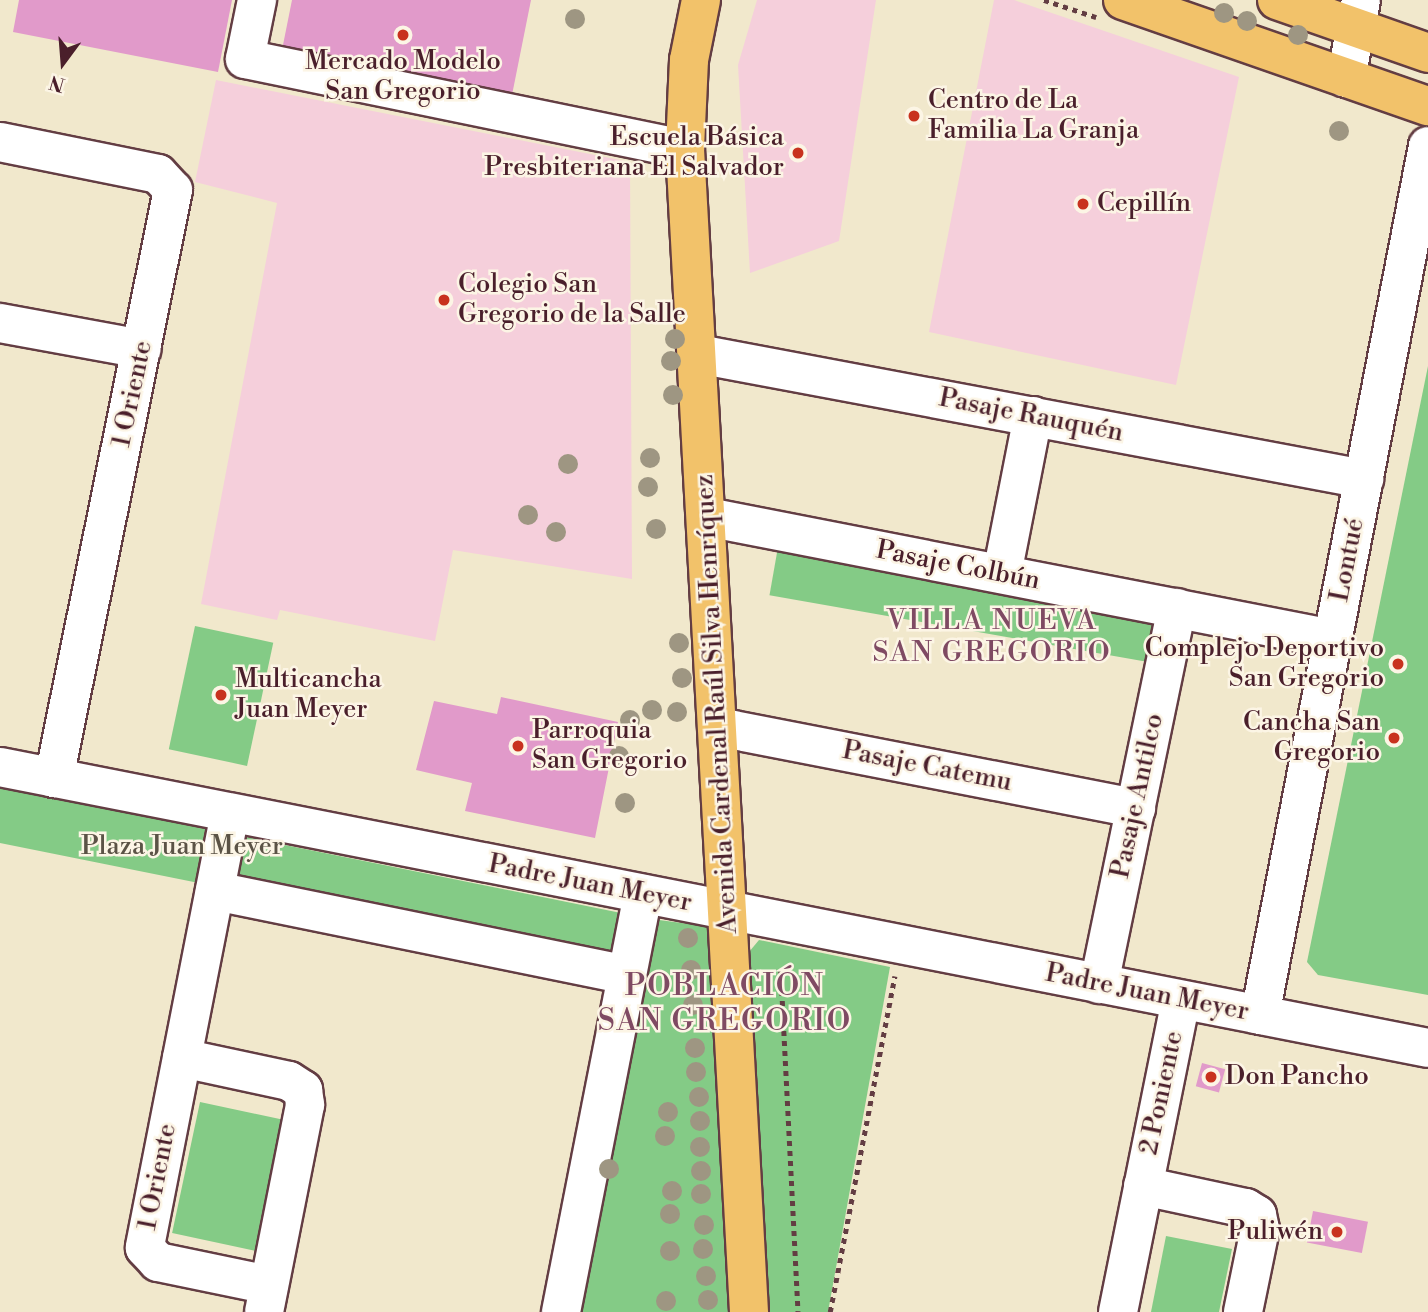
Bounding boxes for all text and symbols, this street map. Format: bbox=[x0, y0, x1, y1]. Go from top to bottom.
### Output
marker: Mercado Modelo San Gregorio bbox=[395, 27, 411, 43]
north arrow bbox=[28, 28, 98, 98]
place label: Mercado Modelo San Gregorio bbox=[305, 46, 501, 108]
text: N bbox=[47, 70, 68, 97]
place label: Centro de La Familia La Granja bbox=[928, 85, 1139, 146]
marker: Centro de La Familia La Granja bbox=[906, 108, 922, 124]
place label: Escuela Básica Presbiteriana El Salvador bbox=[484, 122, 784, 184]
marker: Escuela Básica Presbiteriana El Salvador bbox=[790, 145, 806, 161]
place label: Cepillín bbox=[1097, 188, 1191, 220]
marker: Cepillín bbox=[1075, 196, 1091, 212]
place label: Colegio San Gregorio de la Salle bbox=[458, 269, 686, 330]
marker: Colegio San Gregorio de la Salle bbox=[436, 292, 452, 308]
street label: 1 Oriente bbox=[107, 338, 159, 450]
street label: Pasaje Rauquén bbox=[936, 383, 1126, 449]
street label: Avenida Cardenal Raúl Silva Henríquez bbox=[689, 474, 745, 934]
street label: Lontué bbox=[1325, 516, 1371, 604]
street label: Pasaje Colbún bbox=[873, 535, 1043, 597]
district label: VILLA NUEVA SAN GREGORIO bbox=[874, 604, 1110, 670]
place label: Complejo Deportivo San Gregorio bbox=[1145, 633, 1384, 694]
marker: Complejo Deportivo San Gregorio bbox=[1390, 656, 1406, 672]
place label: Multicancha Juan Meyer bbox=[235, 664, 382, 726]
marker: Multicancha Juan Meyer bbox=[213, 687, 229, 703]
place label: Cancha San Gregorio bbox=[1243, 707, 1380, 768]
street label: Pasaje Antilco bbox=[1105, 711, 1171, 881]
place label: Parroquia San Gregorio bbox=[532, 715, 687, 776]
marker: Cancha San Gregorio bbox=[1386, 730, 1402, 746]
street label: Pasaje Catemu bbox=[840, 735, 1014, 799]
marker: Parroquia San Gregorio bbox=[510, 738, 526, 754]
park label: Plaza Juan Meyer bbox=[81, 831, 283, 863]
street label: Padre Juan Meyer bbox=[486, 849, 694, 919]
street label: Padre Juan Meyer bbox=[1043, 958, 1251, 1028]
district label: POBLACIÓN SAN GREGORIO bbox=[599, 968, 851, 1038]
street label: 2 Poniente bbox=[1134, 1028, 1190, 1158]
place label: Don Pancho bbox=[1225, 1061, 1369, 1093]
marker: Don Pancho bbox=[1203, 1069, 1219, 1085]
street label: 1 Oriente bbox=[132, 1121, 184, 1233]
place label: Puliwén bbox=[1228, 1216, 1323, 1248]
marker: Puliwén bbox=[1329, 1224, 1345, 1240]

